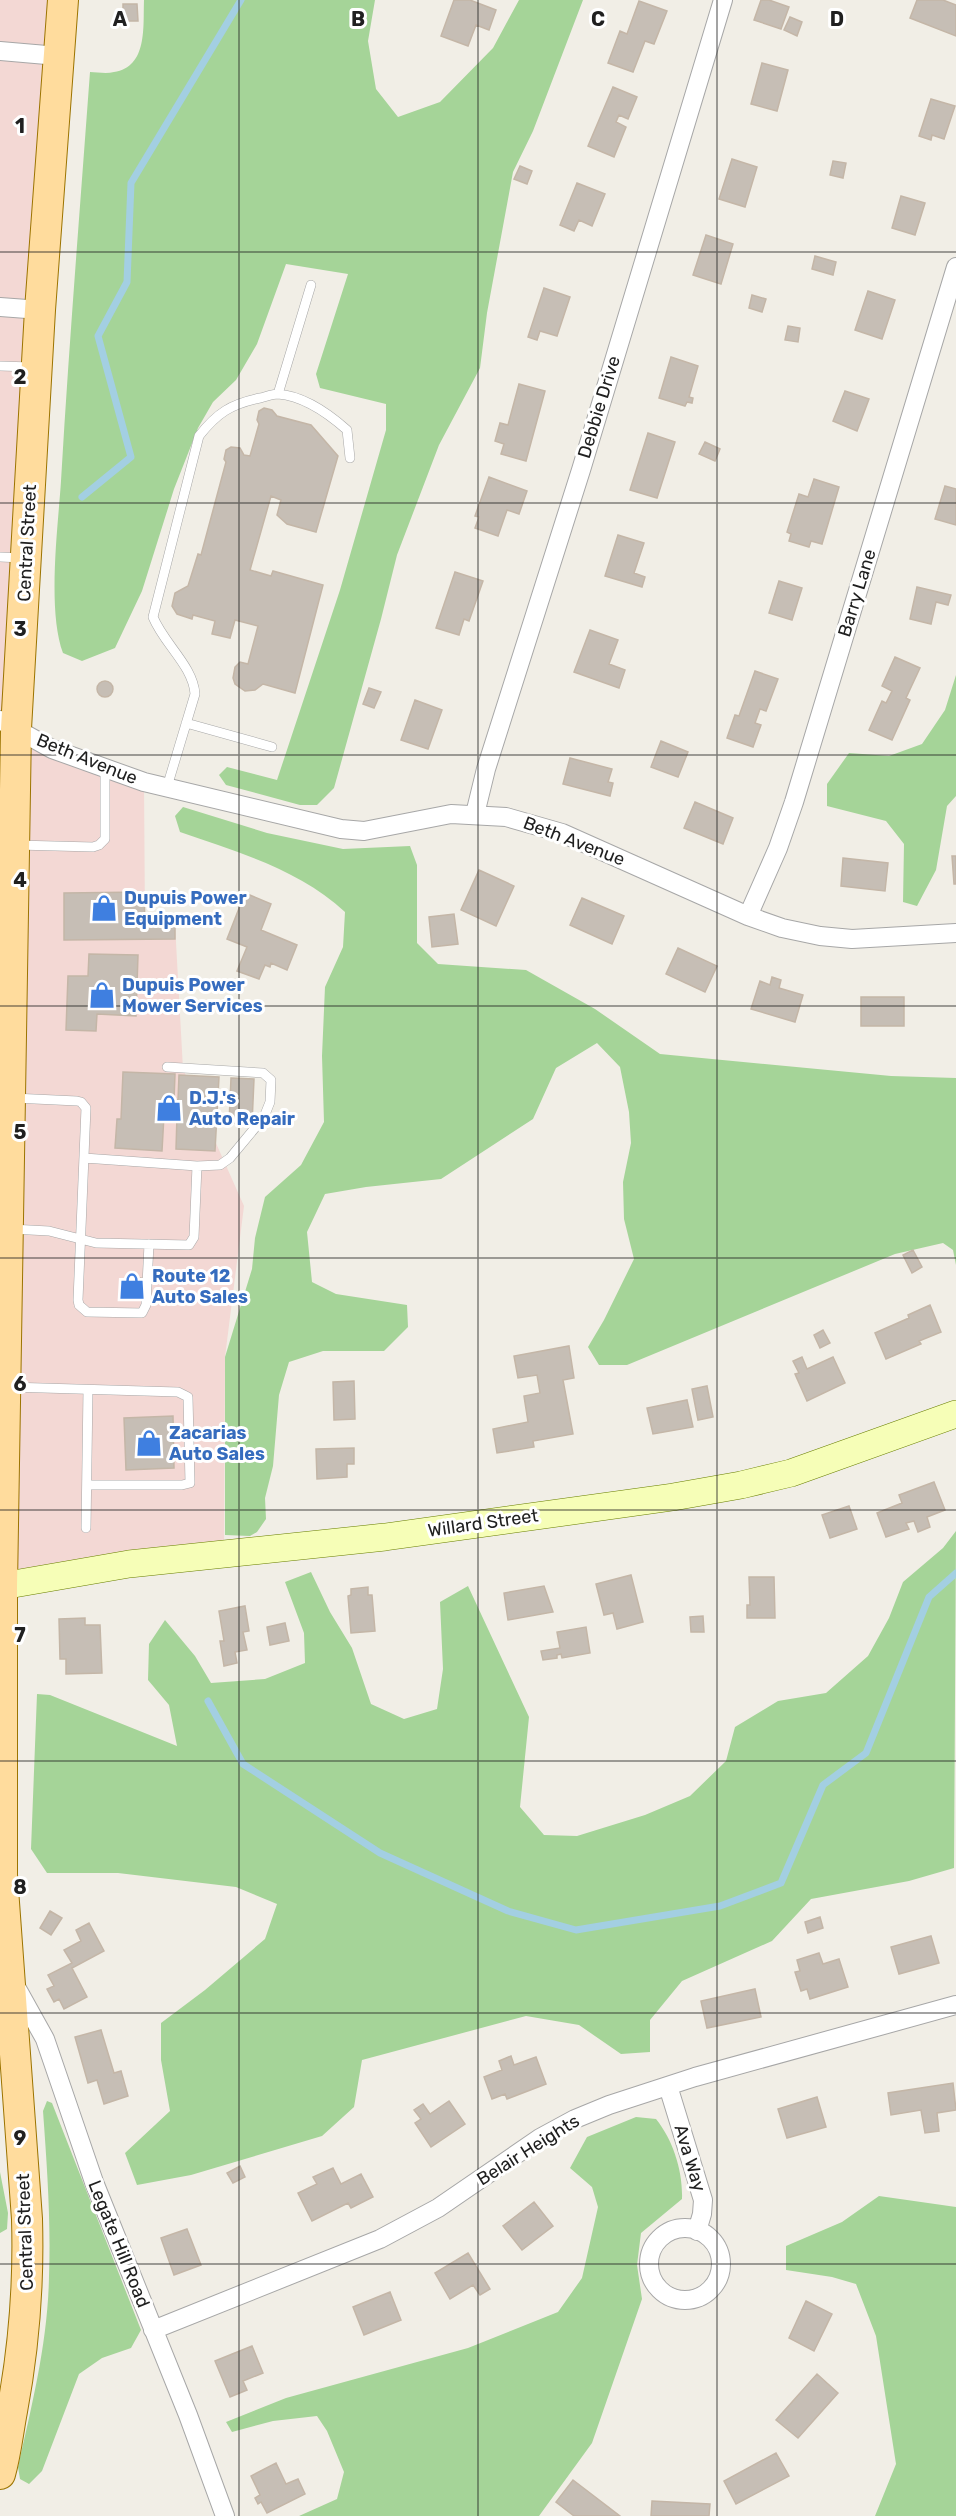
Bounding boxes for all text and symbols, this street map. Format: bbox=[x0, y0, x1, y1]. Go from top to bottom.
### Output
text: A bbox=[113, 7, 128, 31]
text: B bbox=[351, 7, 365, 31]
text: C bbox=[591, 7, 605, 31]
text: D bbox=[830, 7, 844, 31]
text: 1 bbox=[15, 114, 25, 138]
street label: Debbie Drive bbox=[573, 353, 625, 461]
text: 2 bbox=[14, 365, 27, 389]
street label: Central Street bbox=[13, 484, 41, 602]
street label: Barry Lane bbox=[833, 546, 881, 640]
text: 3 bbox=[13, 617, 27, 641]
street label: Beth Avenue bbox=[33, 729, 141, 789]
street label: Beth Avenue bbox=[520, 812, 628, 870]
text: 4 bbox=[13, 868, 27, 892]
place label: Dupuis Power Equipment bbox=[124, 887, 247, 930]
shop icon: Dupuis Power Equipment bbox=[89, 893, 119, 923]
place label: Dupuis Power Mower Services bbox=[122, 974, 263, 1017]
shop icon: Dupuis Power Mower Services bbox=[87, 980, 117, 1010]
place label: D.J.'s Auto Repair bbox=[189, 1087, 295, 1130]
shop icon: D.J.'s Auto Repair bbox=[154, 1093, 184, 1123]
text: 5 bbox=[14, 1120, 27, 1144]
place label: Route 12 Auto Sales bbox=[152, 1265, 248, 1308]
shop icon: Route 12 Auto Sales bbox=[117, 1271, 147, 1301]
text: 6 bbox=[13, 1372, 27, 1396]
place label: Zacarias Auto Sales bbox=[169, 1422, 265, 1465]
shop icon: Zacarias Auto Sales bbox=[134, 1428, 164, 1458]
street label: Willard Street bbox=[426, 1504, 540, 1542]
text: 7 bbox=[14, 1623, 26, 1647]
text: 8 bbox=[13, 1875, 27, 1899]
street label: Belair Heights bbox=[473, 2110, 583, 2190]
street label: Ava Way bbox=[669, 2122, 711, 2194]
text: 9 bbox=[14, 2126, 27, 2150]
street label: Central Street bbox=[12, 2173, 38, 2291]
street label: Legate Hill Road bbox=[83, 2177, 155, 2311]

